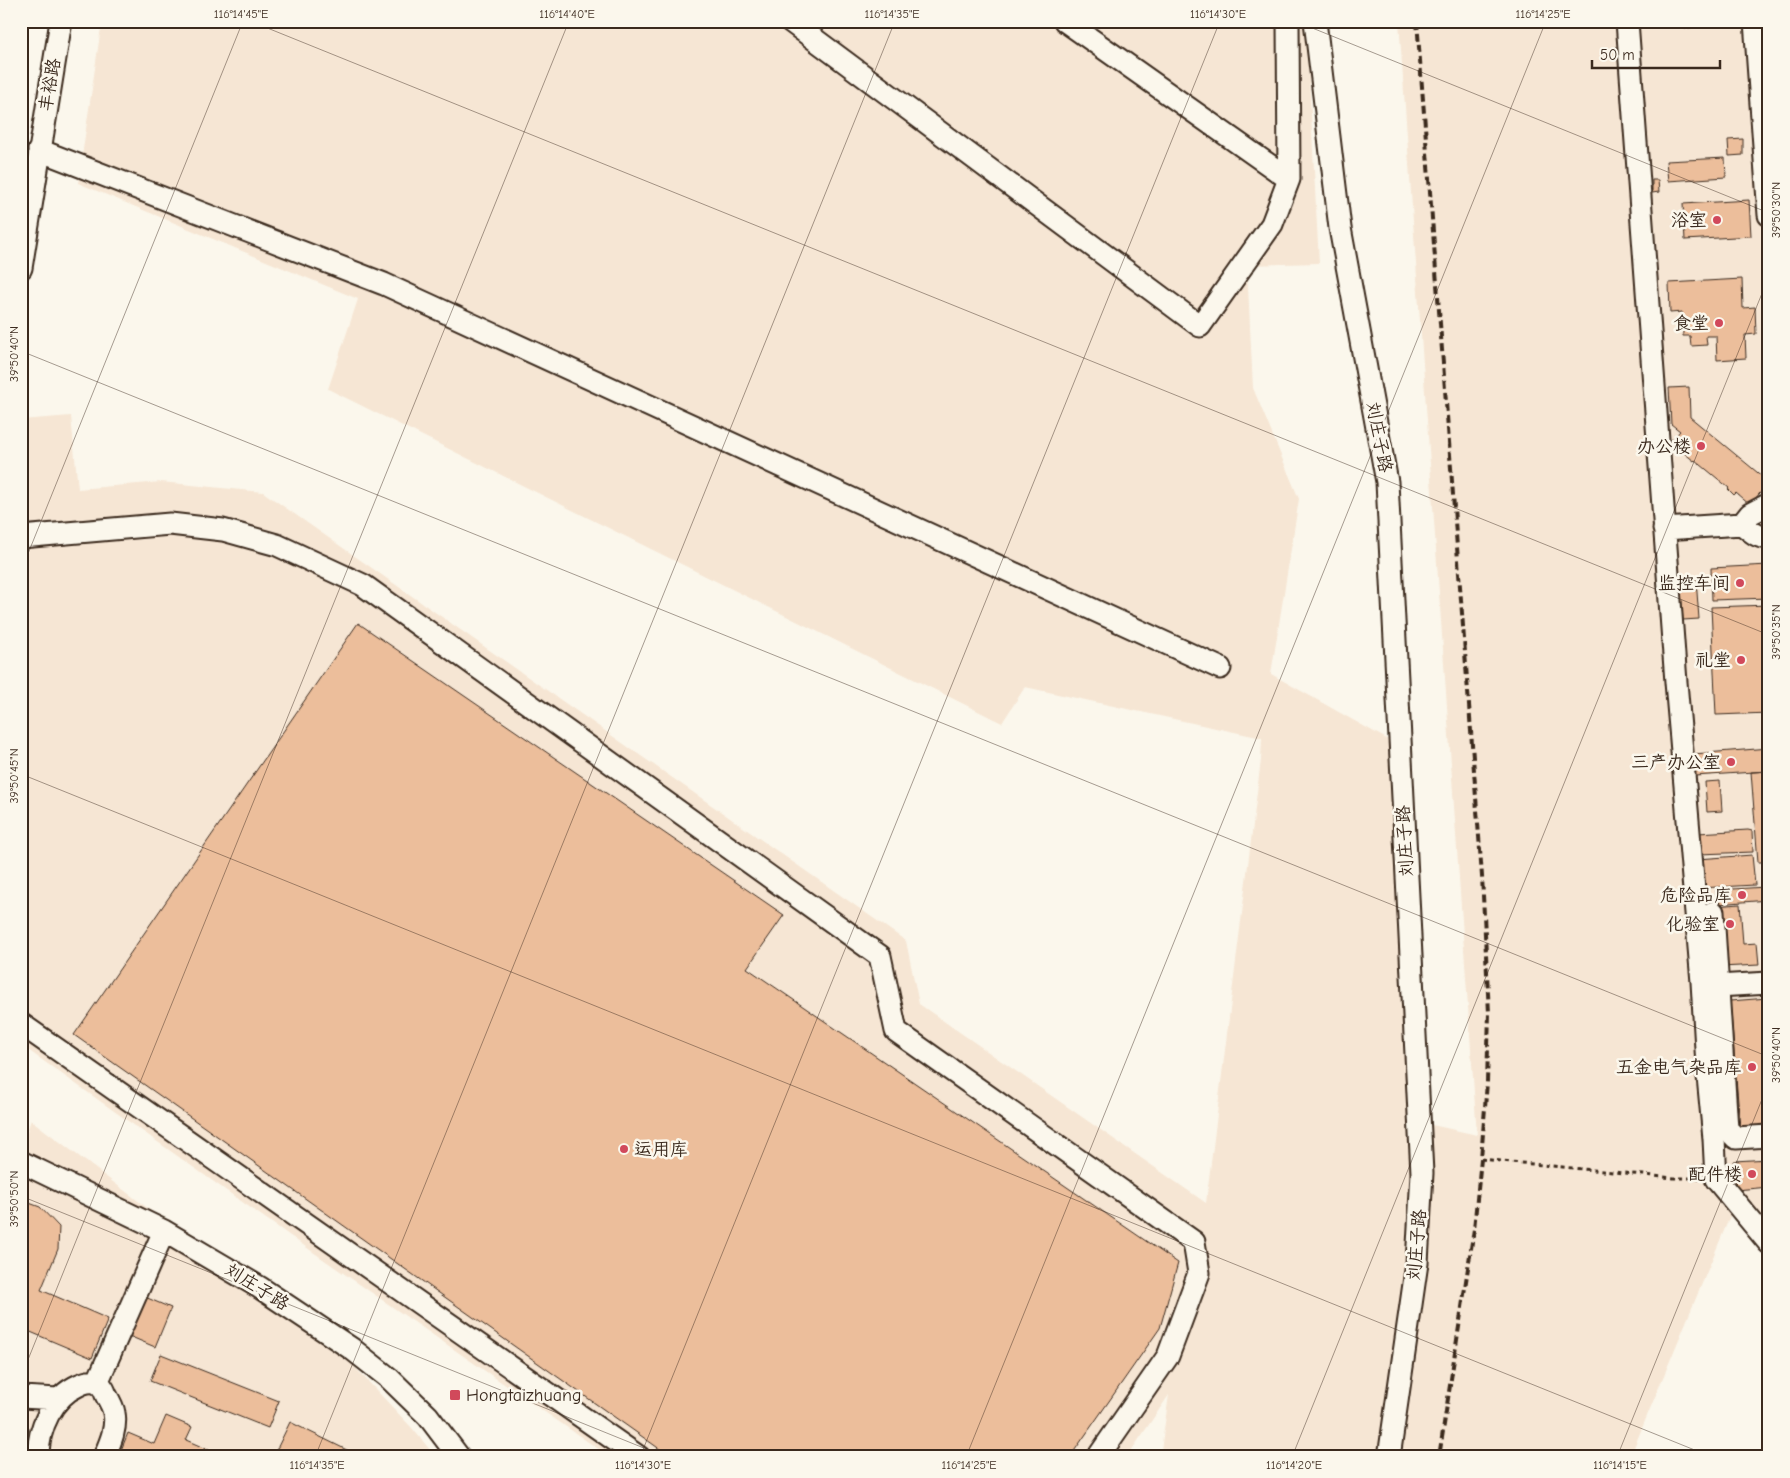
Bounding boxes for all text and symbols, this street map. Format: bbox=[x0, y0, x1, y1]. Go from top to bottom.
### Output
text: 116°14'45"E bbox=[214, 7, 268, 21]
text: 116°14'40"E bbox=[539, 7, 595, 21]
text: 116°14'35"E bbox=[865, 7, 919, 21]
text: 116°14'30"E bbox=[1190, 7, 1246, 21]
text: 116°14'25"E bbox=[1515, 7, 1571, 21]
scale bar bbox=[1592, 38, 1720, 70]
text: 50 m bbox=[1600, 46, 1635, 64]
street label: 丰裕路 bbox=[35, 57, 65, 113]
text: 39°50'30"N bbox=[1769, 182, 1783, 238]
place label: 浴室 bbox=[1671, 210, 1707, 231]
marker: 浴室 bbox=[1711, 214, 1723, 226]
place label: 食堂 bbox=[1673, 313, 1709, 334]
marker: 食堂 bbox=[1713, 317, 1725, 329]
text: 39°50'40"N bbox=[7, 326, 21, 382]
street label: 刘庄子路 bbox=[1362, 400, 1396, 474]
place label: 办公楼 bbox=[1637, 436, 1691, 457]
marker: 办公楼 bbox=[1695, 440, 1707, 452]
place label: 监控车间 bbox=[1658, 573, 1730, 594]
marker: 监控车间 bbox=[1734, 577, 1746, 589]
text: 39°50'35"N bbox=[1769, 604, 1783, 660]
place label: 礼堂 bbox=[1695, 650, 1731, 671]
marker: 礼堂 bbox=[1735, 654, 1747, 666]
text: 39°50'45"N bbox=[7, 748, 21, 804]
place label: 三产办公室 bbox=[1631, 752, 1721, 773]
marker: 三产办公室 bbox=[1725, 756, 1737, 768]
street label: 刘庄子路 bbox=[1393, 804, 1417, 878]
place label: 危险品库 bbox=[1660, 885, 1732, 906]
marker: 危险品库 bbox=[1736, 889, 1748, 901]
place label: 化验室 bbox=[1666, 914, 1720, 935]
marker: 化验室 bbox=[1724, 918, 1736, 930]
text: 39°50'40"N bbox=[1769, 1027, 1783, 1083]
place label: 五金电气杂品库 bbox=[1616, 1057, 1742, 1078]
marker: 五金电气杂品库 bbox=[1746, 1061, 1758, 1073]
place label: 运用库 bbox=[634, 1139, 688, 1160]
marker: 运用库 bbox=[618, 1143, 630, 1155]
place label: 配件楼 bbox=[1688, 1164, 1742, 1185]
marker: 配件楼 bbox=[1746, 1168, 1758, 1180]
text: 39°50'50"N bbox=[7, 1171, 21, 1227]
street label: 刘庄子路 bbox=[1403, 1208, 1431, 1282]
street label: 刘庄子路 bbox=[221, 1259, 293, 1315]
place label: Hongtaizhuang bbox=[466, 1385, 581, 1406]
marker: Hongtaizhuang bbox=[448, 1388, 462, 1402]
text: 116°14'35"E bbox=[290, 1458, 344, 1472]
text: 116°14'30"E bbox=[615, 1458, 671, 1472]
text: 116°14'25"E bbox=[941, 1458, 997, 1472]
text: 116°14'20"E bbox=[1266, 1458, 1322, 1472]
text: 116°14'15"E bbox=[1593, 1458, 1647, 1472]

